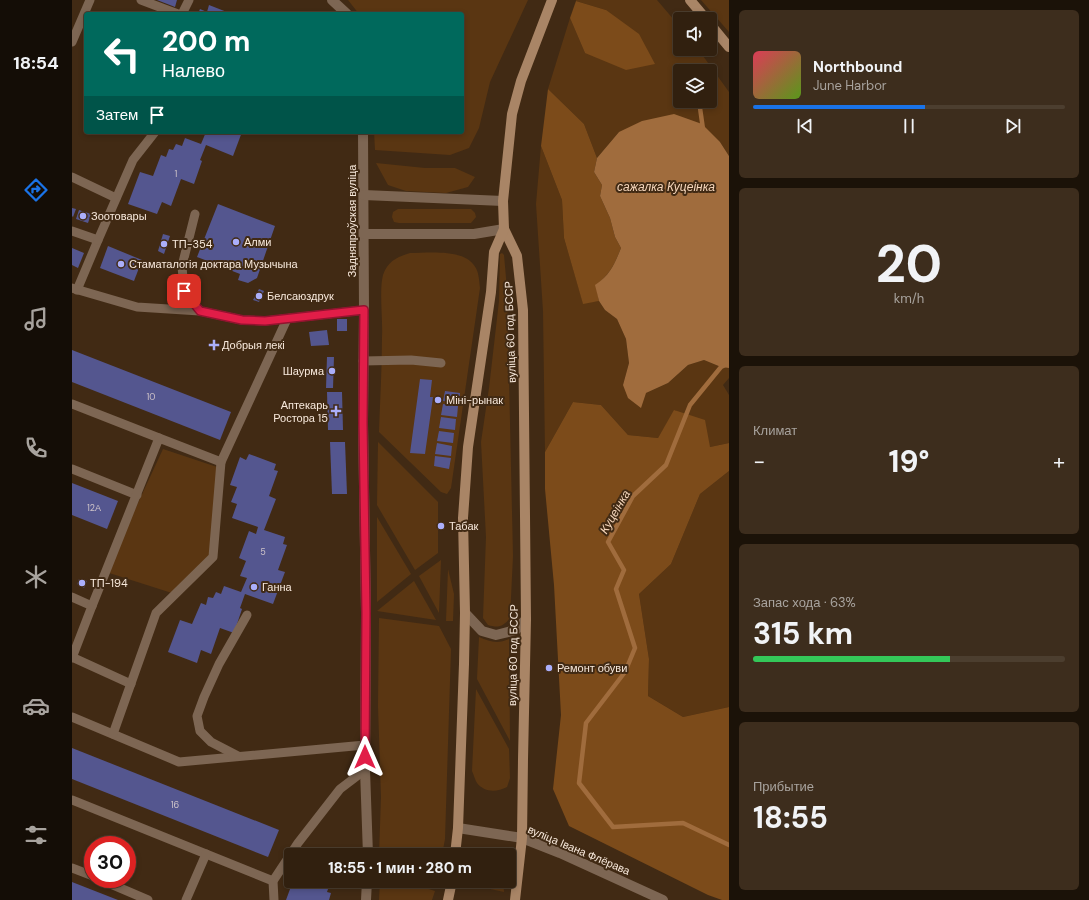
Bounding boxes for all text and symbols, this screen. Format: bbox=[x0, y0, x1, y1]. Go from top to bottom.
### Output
map controls bbox=[673, 12, 717, 108]
button: sound bbox=[673, 12, 717, 56]
text: 200 m bbox=[162, 23, 250, 60]
icon: left bbox=[96, 28, 148, 80]
text: 18:54 bbox=[13, 51, 59, 75]
text: Northbound bbox=[813, 57, 902, 77]
text: Налево bbox=[162, 59, 225, 83]
button: layers bbox=[673, 64, 717, 108]
text: June Harbor bbox=[813, 77, 887, 94]
icon: arrive bbox=[146, 104, 168, 126]
text: Затем bbox=[96, 105, 138, 125]
icon: previous bbox=[794, 115, 816, 137]
icon: pause bbox=[898, 115, 920, 137]
icon: next bbox=[1002, 115, 1024, 137]
street label: Задняпроўская вуліца bbox=[345, 164, 359, 277]
house number: 1 bbox=[175, 168, 178, 180]
icon: directions bbox=[22, 176, 50, 204]
water label: сажалка Куцеінка bbox=[617, 179, 715, 195]
place label: Зоотовары bbox=[91, 209, 147, 223]
marker: Зоотовары bbox=[78, 211, 88, 221]
text: 20 bbox=[876, 230, 942, 298]
place label: Алми bbox=[244, 235, 271, 249]
place label: ТП-354 bbox=[172, 237, 213, 251]
marker: Алми bbox=[231, 237, 241, 247]
marker: ТП-354 bbox=[159, 239, 169, 249]
place label: Стаматалогія доктара Музычына bbox=[129, 257, 299, 271]
marker: Стаматалогія доктара Музычына bbox=[116, 259, 126, 269]
pin bbox=[167, 274, 201, 308]
icon: arrive bbox=[173, 280, 195, 302]
street label: вуліца 60 год БССР bbox=[501, 281, 519, 383]
place label: Белсаюздрук bbox=[267, 289, 334, 303]
text: km/h bbox=[894, 290, 924, 307]
marker: Белсаюздрук bbox=[254, 291, 264, 301]
icon: music bbox=[22, 305, 50, 333]
place label: Добрыя лекі bbox=[222, 338, 285, 352]
marker: Добрыя лекі bbox=[209, 340, 219, 350]
place label: Шаурма bbox=[283, 364, 325, 378]
marker: Шаурма bbox=[327, 366, 337, 376]
house number: 10 bbox=[147, 391, 155, 403]
place label: Міні-рынак bbox=[446, 393, 503, 407]
marker: Міні-рынак bbox=[433, 395, 443, 405]
place label: Аптекарь Ростора 15 bbox=[273, 398, 328, 425]
marker: Аптекарь Ростора 15 bbox=[331, 406, 341, 416]
text: Климат bbox=[753, 422, 797, 439]
icon: phone bbox=[22, 434, 50, 462]
text: 19° bbox=[889, 442, 929, 481]
text: − bbox=[753, 447, 765, 476]
text: + bbox=[1053, 447, 1065, 476]
water label: Куцеінка bbox=[596, 487, 634, 537]
house number: 12А bbox=[87, 502, 101, 514]
place label: Табак bbox=[449, 519, 479, 533]
marker: Табак bbox=[436, 521, 446, 531]
house number: 5 bbox=[260, 546, 266, 558]
icon: climate bbox=[22, 563, 50, 591]
place label: ТП-194 bbox=[90, 576, 128, 590]
marker: ТП-194 bbox=[77, 578, 87, 588]
place label: Ганна bbox=[262, 580, 293, 594]
marker: Ганна bbox=[249, 582, 259, 592]
text: Запас хода · 63% bbox=[753, 594, 856, 611]
street label: вуліца 60 год БССР bbox=[505, 604, 521, 706]
text: 315 km bbox=[753, 614, 853, 653]
place label: Ремонт обуви bbox=[557, 661, 627, 675]
marker: Ремонт обуви bbox=[544, 663, 554, 673]
icon: car bbox=[22, 692, 50, 720]
position arrow bbox=[344, 736, 386, 778]
text: Прибытие bbox=[753, 778, 814, 795]
text: 18:55 bbox=[753, 798, 828, 837]
house number: 16 bbox=[171, 799, 180, 811]
icon: filters bbox=[22, 821, 50, 849]
street label: вуліца Івана Флёрава bbox=[526, 822, 633, 878]
speed limit sign: 30 bbox=[84, 836, 136, 888]
text: 18:55 · 1 мин · 280 m bbox=[328, 858, 472, 878]

